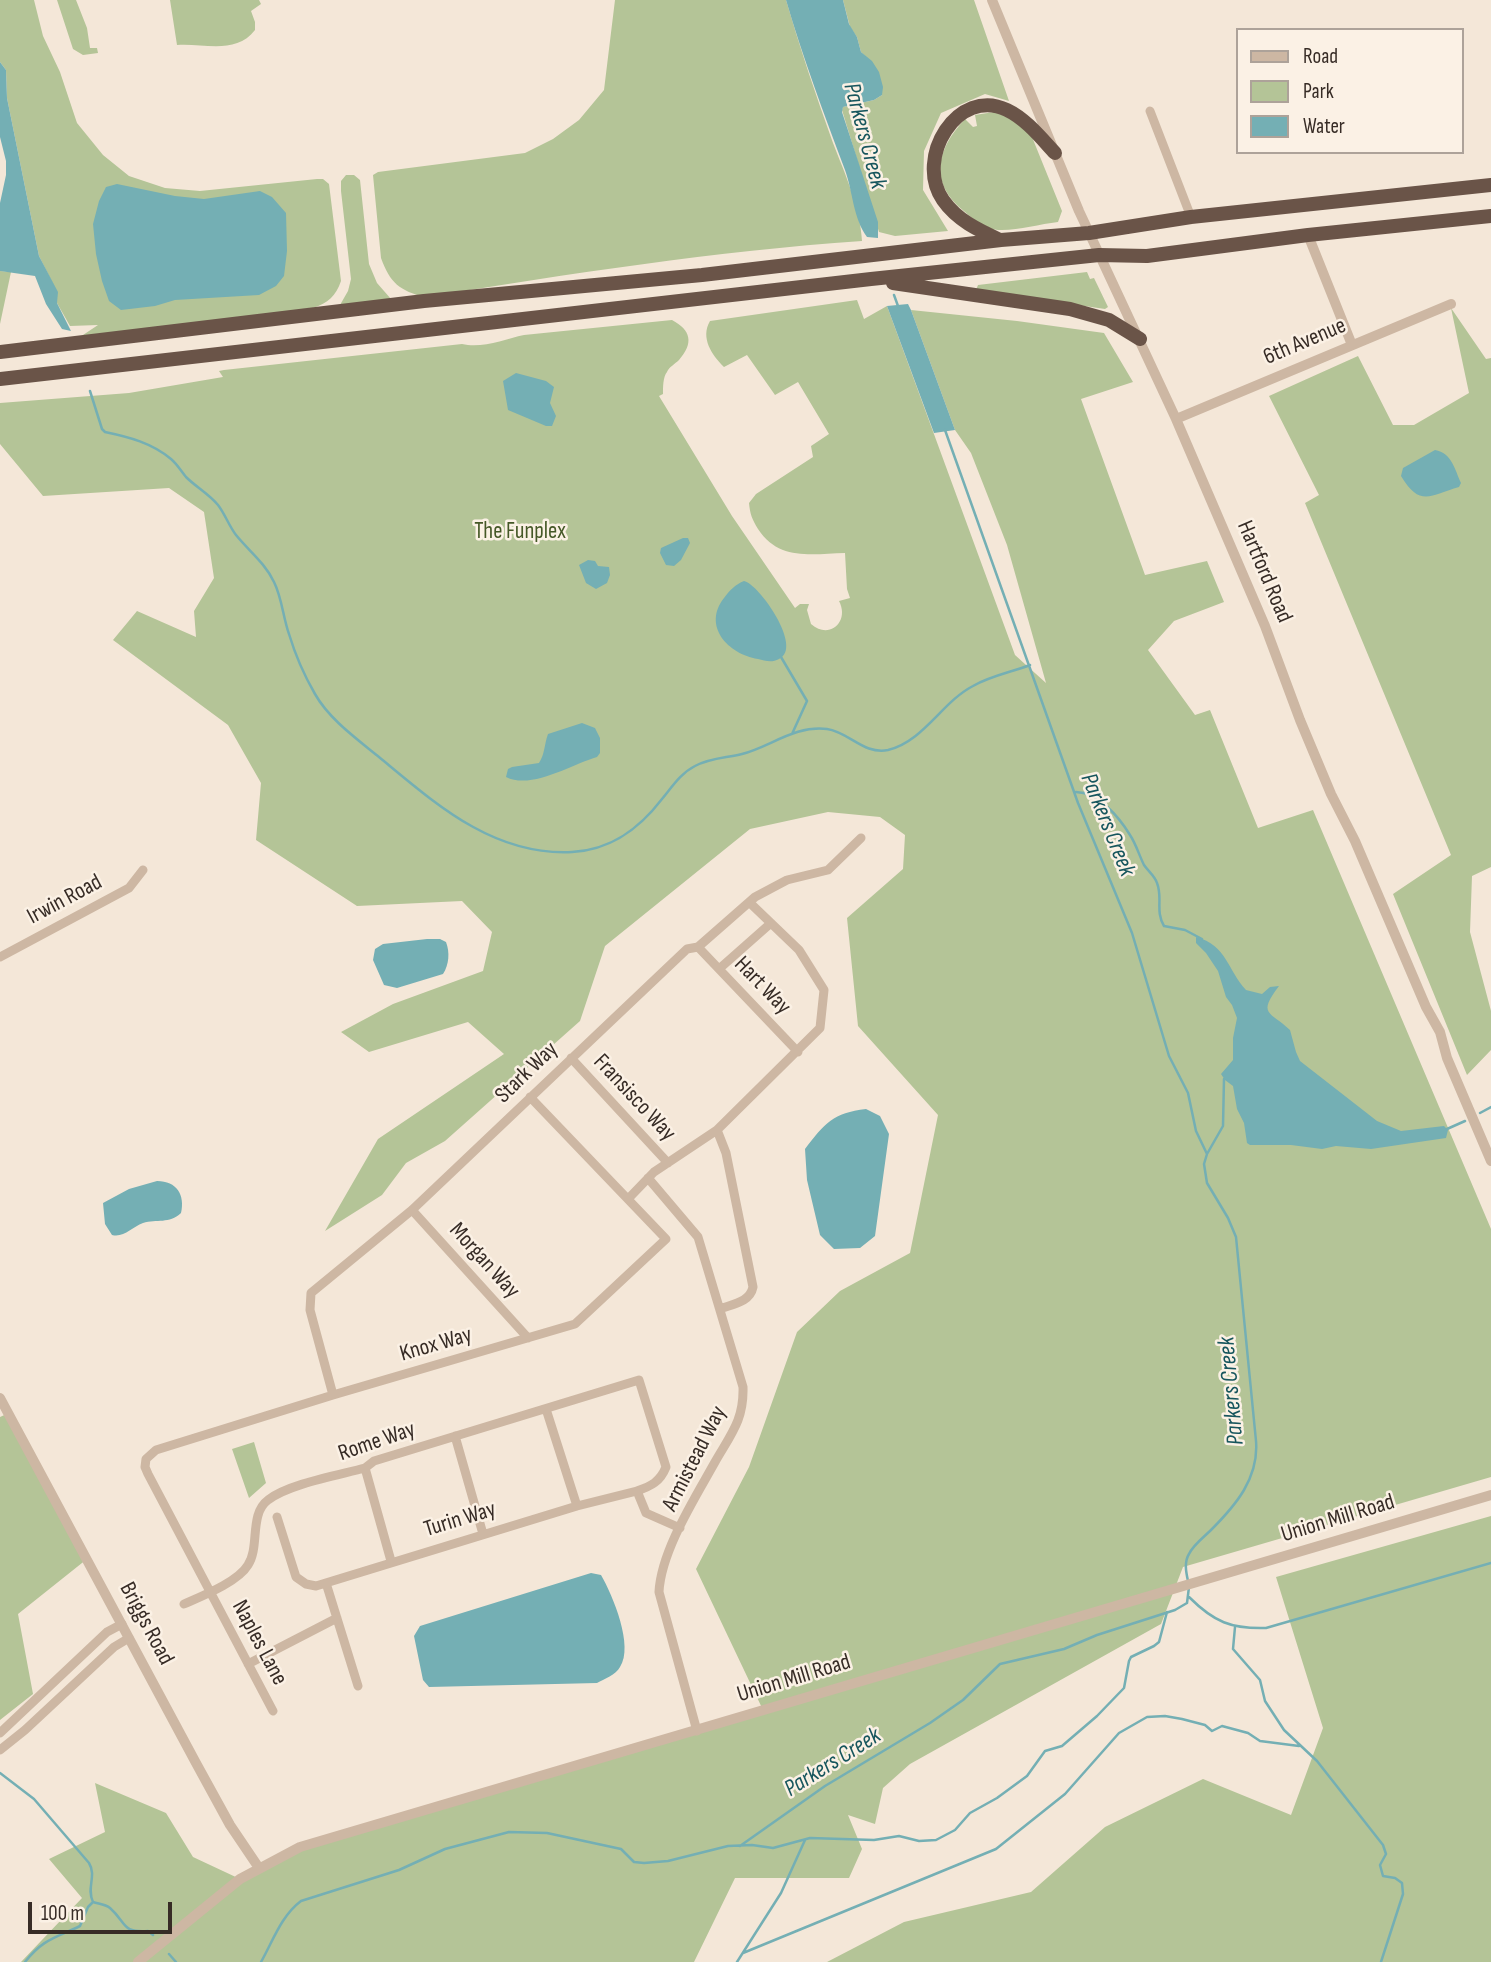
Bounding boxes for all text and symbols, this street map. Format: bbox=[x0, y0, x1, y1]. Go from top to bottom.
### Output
legend bbox=[1236, 28, 1463, 154]
text: Road bbox=[1303, 44, 1338, 69]
text: Park bbox=[1303, 79, 1334, 104]
water label: Parkers Creek bbox=[836, 80, 892, 192]
text: Water bbox=[1303, 114, 1345, 139]
street label: 6th Avenue bbox=[1260, 312, 1350, 372]
street label: Hartford Road bbox=[1230, 517, 1298, 627]
park label: The Funplex bbox=[474, 518, 566, 546]
water label: Parkers Creek bbox=[1073, 769, 1141, 881]
street label: Irwin Road bbox=[23, 869, 107, 931]
street label: Hart Way bbox=[728, 951, 796, 1021]
street label: Stark Way bbox=[490, 1036, 564, 1110]
street label: Fransisco Way bbox=[587, 1049, 681, 1147]
street label: Morgan Way bbox=[443, 1217, 525, 1305]
street label: Knox Way bbox=[397, 1322, 475, 1368]
water label: Parkers Creek bbox=[1213, 1336, 1251, 1446]
street label: Armistead Way bbox=[657, 1402, 733, 1516]
street label: Rome Way bbox=[335, 1416, 419, 1468]
street label: Union Mill Road bbox=[1278, 1489, 1398, 1549]
street label: Turin Way bbox=[421, 1496, 499, 1544]
street label: Briggs Road bbox=[113, 1578, 179, 1670]
street label: Naples Lane bbox=[225, 1596, 293, 1690]
street label: Union Mill Road bbox=[734, 1649, 854, 1709]
water label: Parkers Creek bbox=[779, 1722, 887, 1804]
scale bar bbox=[32, 1888, 175, 1932]
text: 100 m bbox=[41, 1901, 84, 1926]

